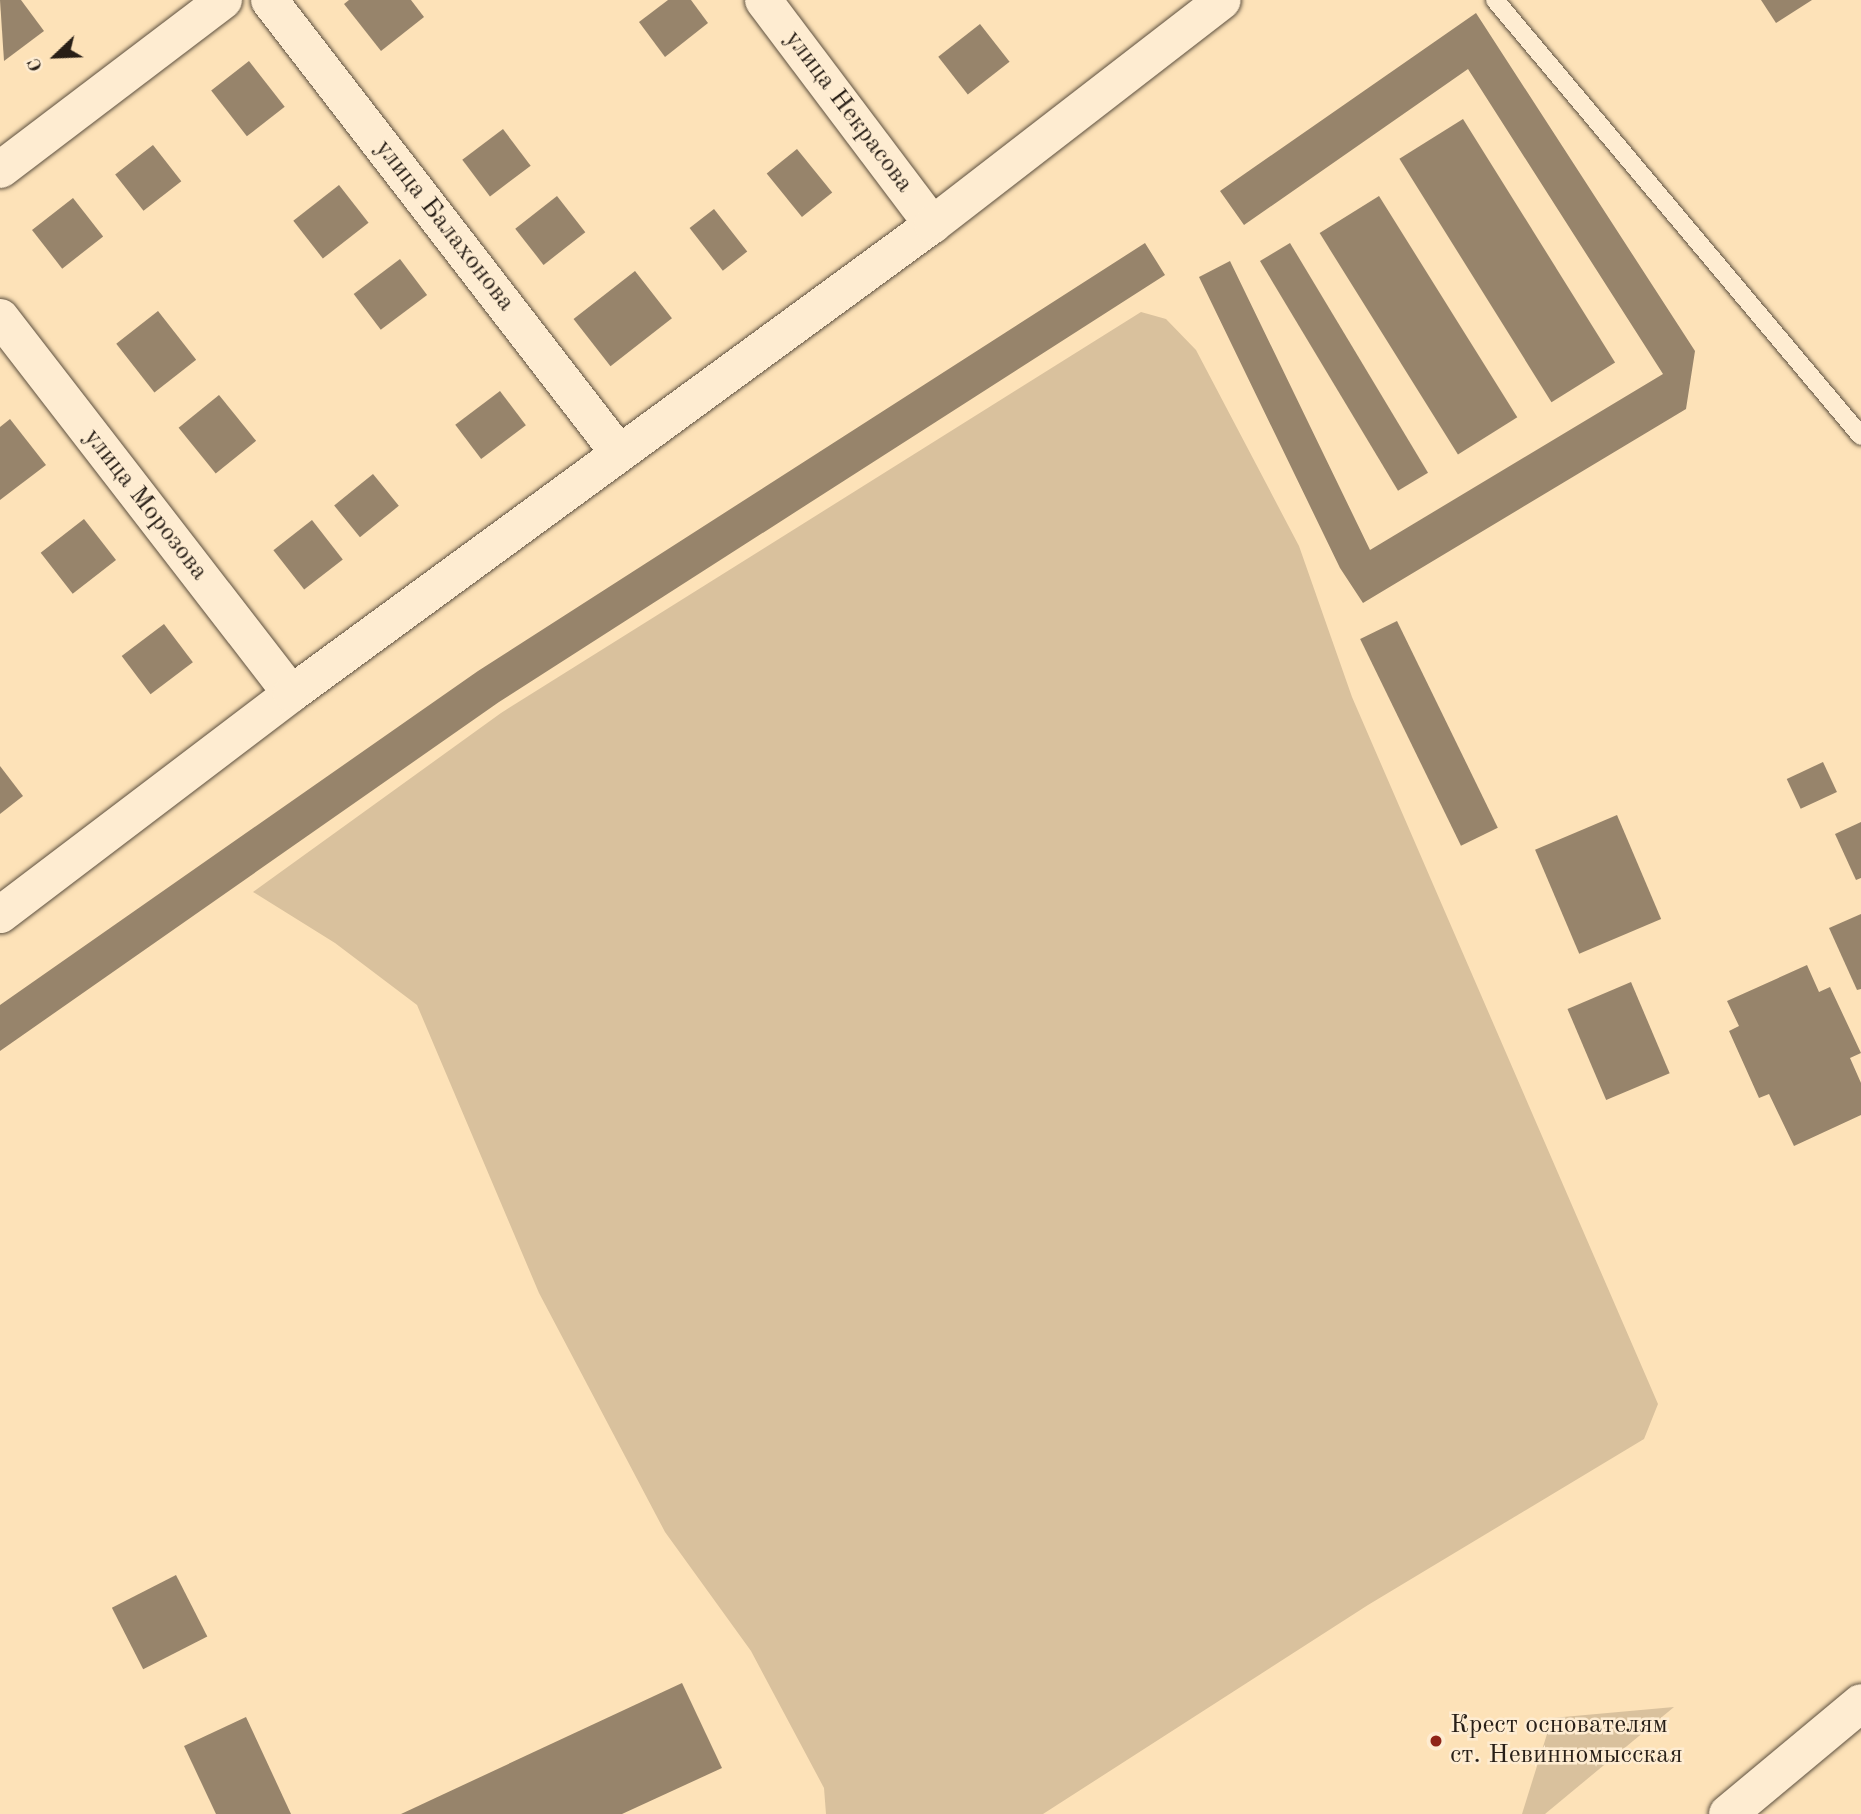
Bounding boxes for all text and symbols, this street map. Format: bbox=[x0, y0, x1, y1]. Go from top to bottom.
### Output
north arrow bbox=[21, 21, 91, 91]
street label: улица Некрасова bbox=[777, 25, 919, 199]
text: С bbox=[25, 55, 47, 74]
street label: улица Балахонова bbox=[367, 134, 521, 318]
street label: улица Морозова bbox=[76, 423, 214, 587]
place label: Крест основателям ст. Невинномысская bbox=[1450, 1710, 1683, 1772]
marker: Крест основателям ст. Невинномысская bbox=[1428, 1733, 1444, 1749]

